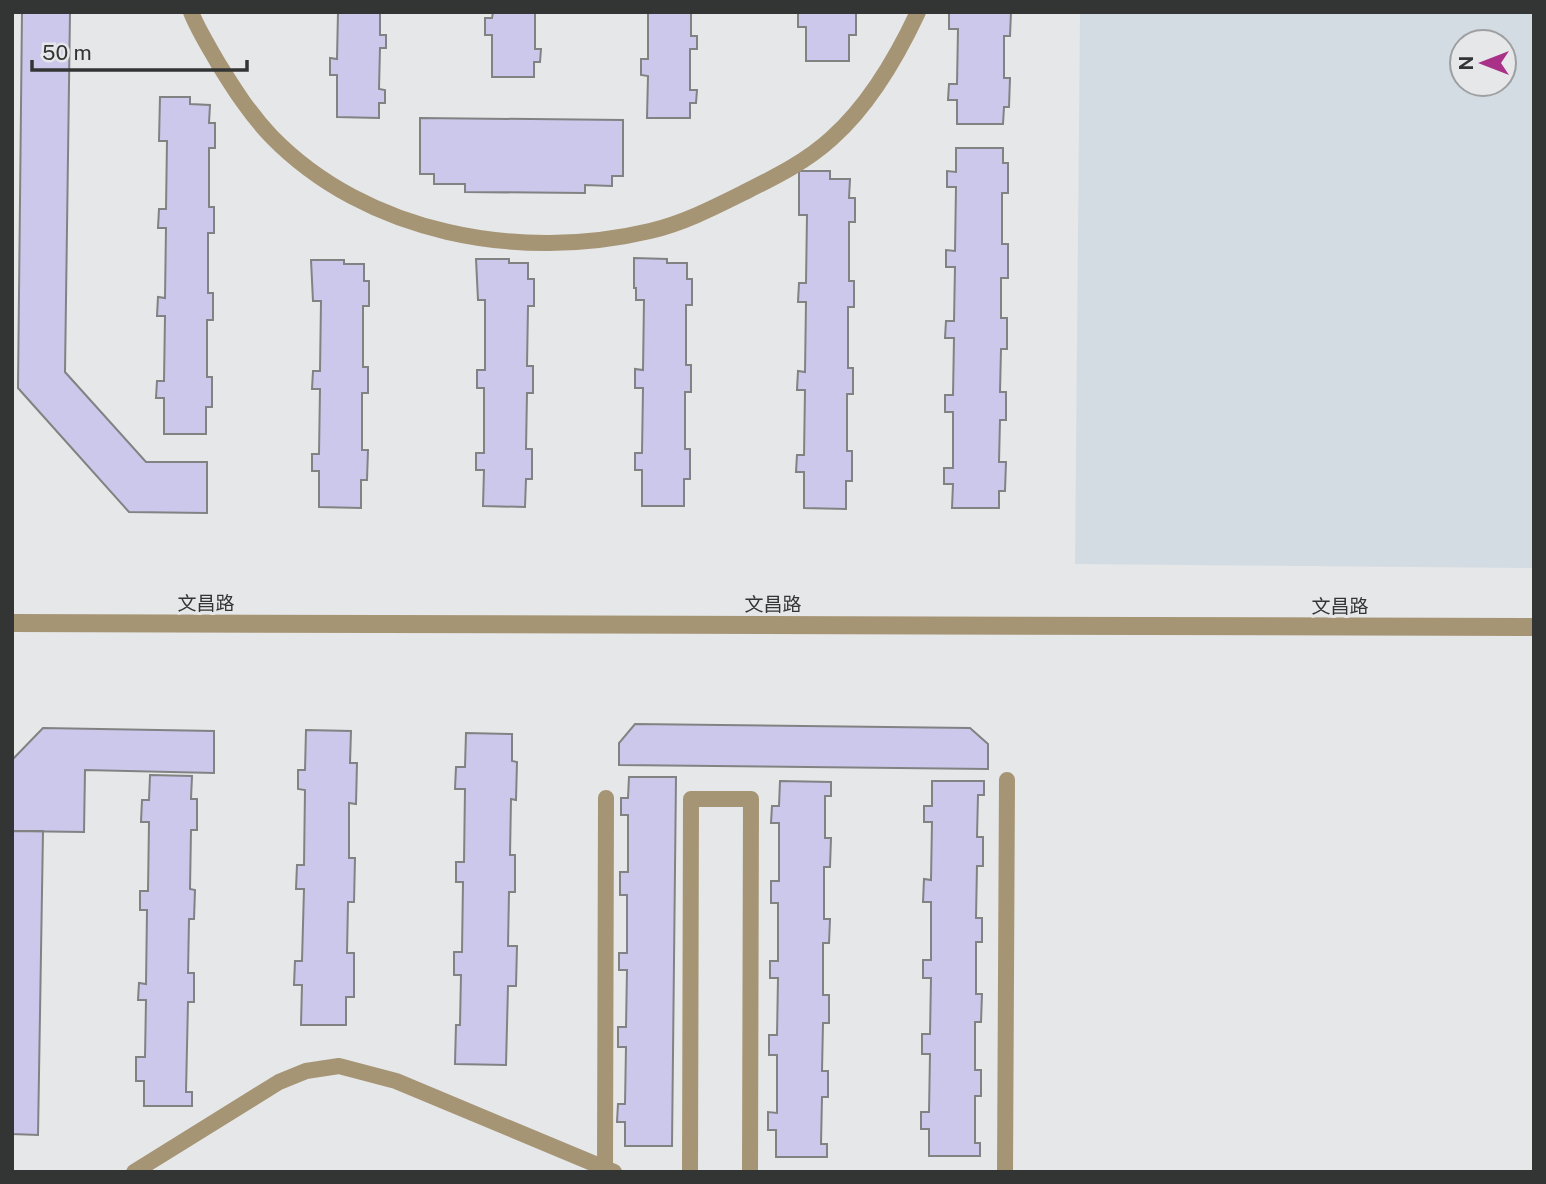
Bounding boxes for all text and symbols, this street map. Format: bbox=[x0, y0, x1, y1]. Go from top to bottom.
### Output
scale bar bbox=[32, 28, 247, 72]
north arrow bbox=[1448, 28, 1518, 98]
text: 50 m bbox=[42, 40, 92, 65]
text: N bbox=[1455, 56, 1477, 70]
street label: 文昌路 bbox=[177, 592, 235, 614]
street label: 文昌路 bbox=[744, 593, 802, 615]
street label: 文昌路 bbox=[1311, 595, 1369, 617]

